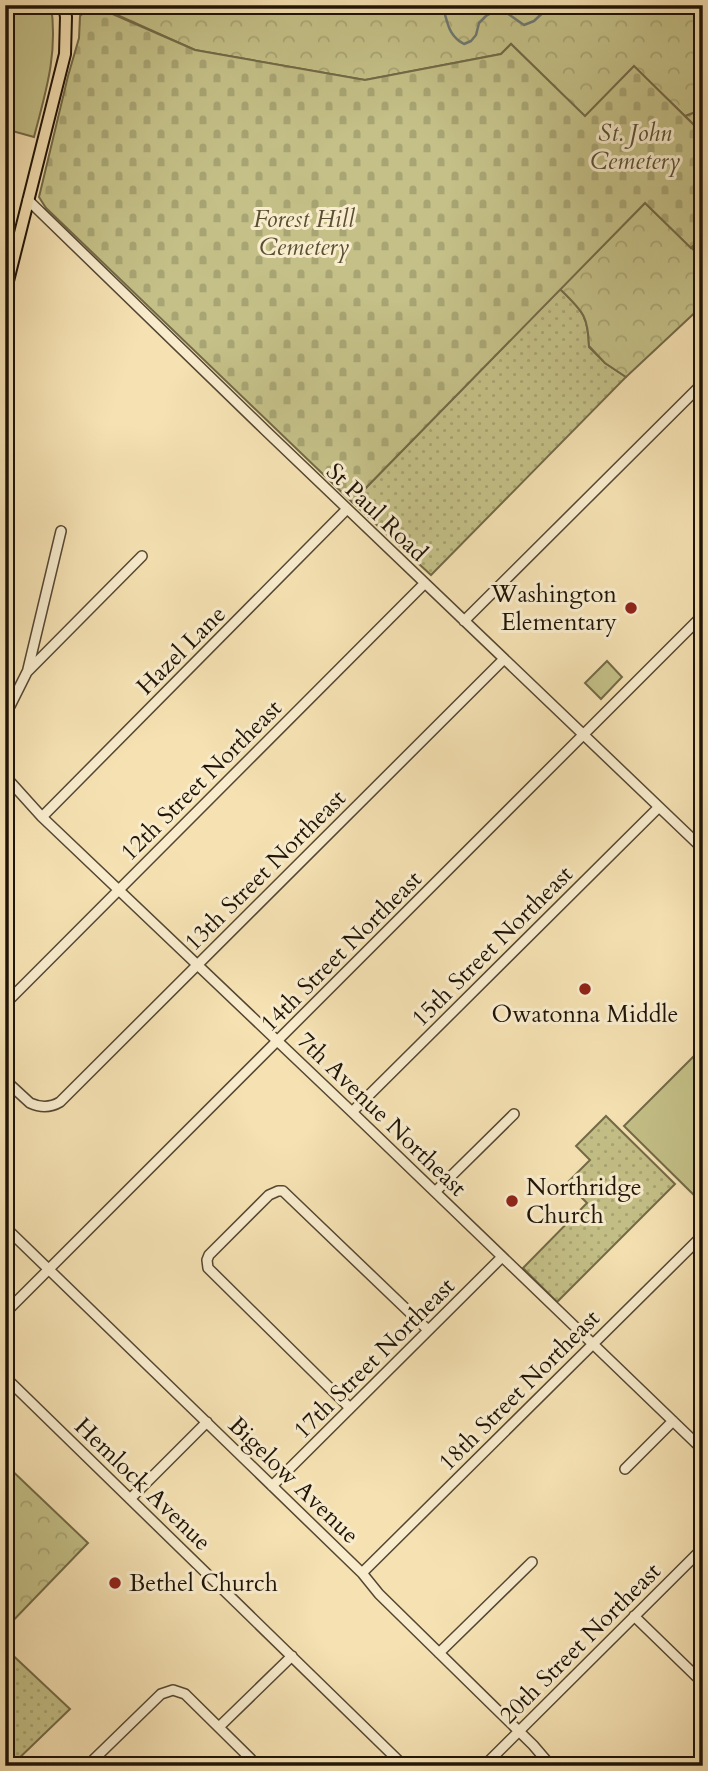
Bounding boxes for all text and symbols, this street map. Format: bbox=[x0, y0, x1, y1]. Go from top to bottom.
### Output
park label: St. John Cemetery bbox=[590, 117, 680, 178]
park label: Forest Hill Cemetery bbox=[254, 203, 356, 264]
street label: St Paul Road bbox=[319, 456, 435, 569]
place label: Washington Elementary bbox=[490, 578, 617, 639]
street label: Hazel Lane bbox=[129, 598, 233, 702]
marker: Washington Elementary bbox=[623, 600, 639, 616]
street label: 12th Street Northeast bbox=[113, 692, 290, 868]
street label: 13th Street Northeast bbox=[177, 782, 354, 958]
street label: 15th Street Northeast bbox=[404, 858, 581, 1034]
street label: 14th Street Northeast bbox=[253, 863, 430, 1039]
marker: Owatonna Middle bbox=[577, 981, 593, 997]
place label: Owatonna Middle bbox=[492, 998, 678, 1031]
street label: 7th Avenue Northeast bbox=[290, 1025, 474, 1204]
place label: Northridge Church bbox=[526, 1171, 642, 1232]
marker: Northridge Church bbox=[504, 1193, 520, 1209]
street label: 17th Street Northeast bbox=[286, 1270, 463, 1446]
street label: 18th Street Northeast bbox=[431, 1302, 608, 1478]
street label: Bigelow Avenue bbox=[221, 1409, 366, 1551]
street label: Hemlock Avenue bbox=[67, 1411, 218, 1558]
street label: 20th Street Northeast bbox=[492, 1555, 669, 1731]
place label: Bethel Church bbox=[129, 1567, 278, 1600]
marker: Bethel Church bbox=[107, 1575, 123, 1591]

